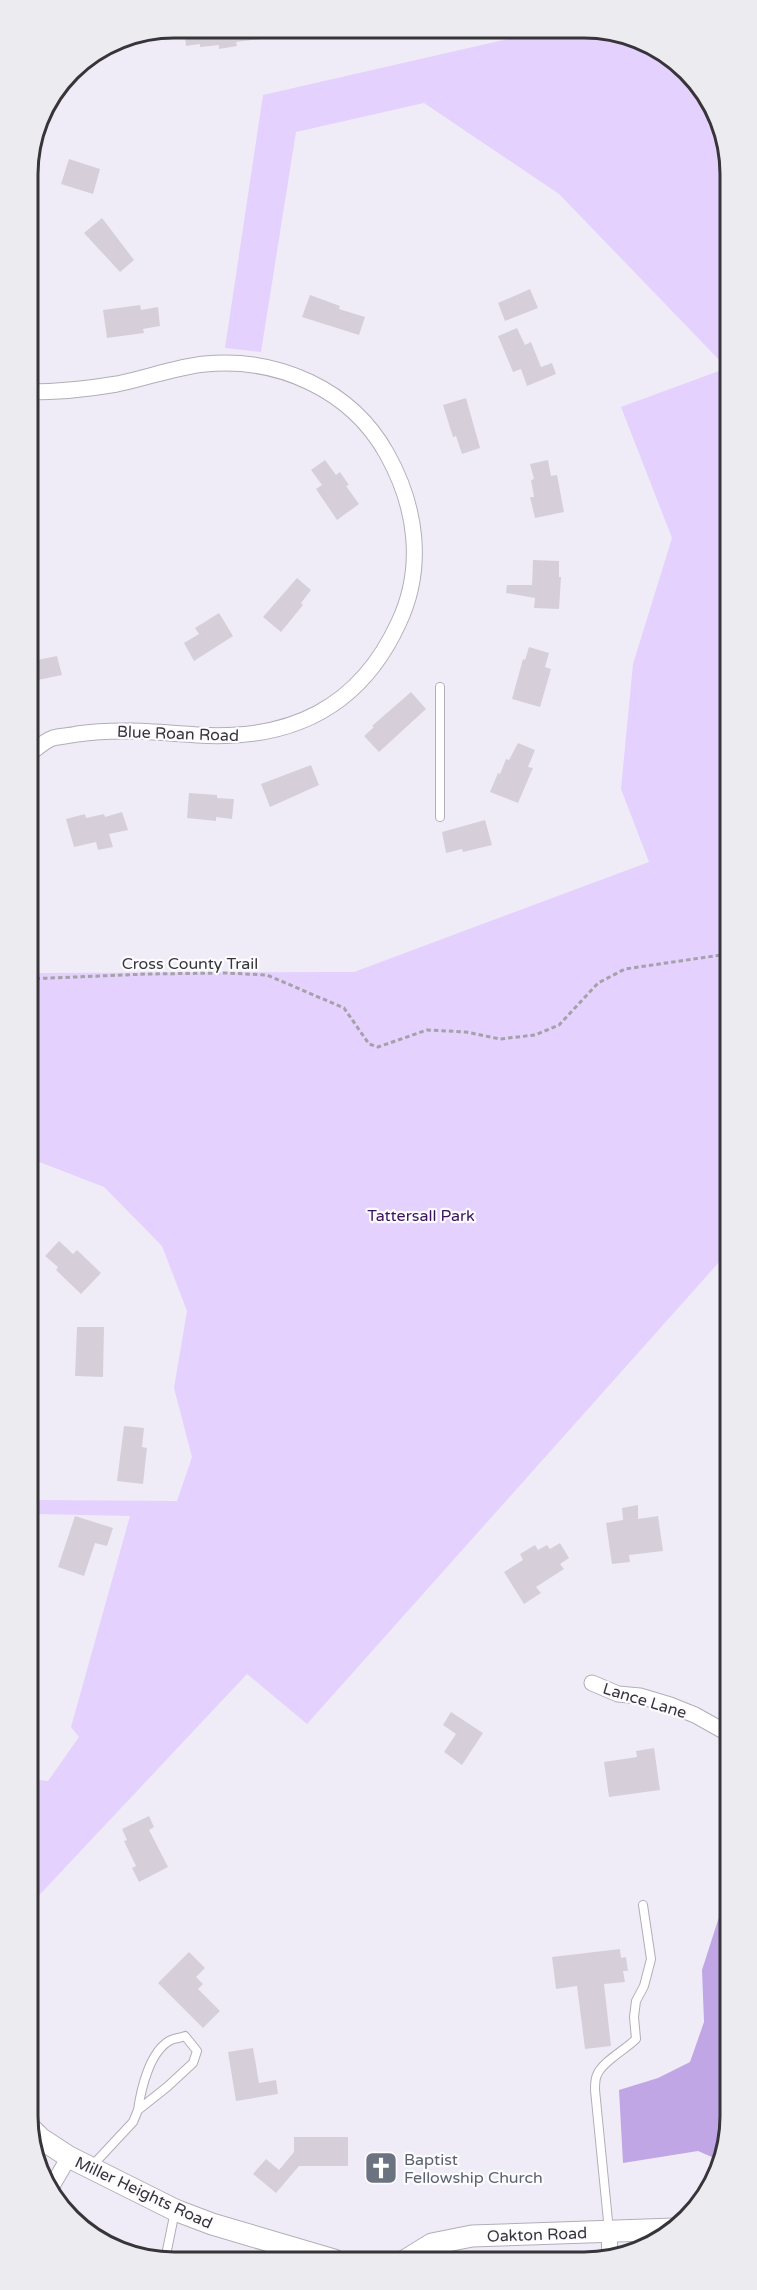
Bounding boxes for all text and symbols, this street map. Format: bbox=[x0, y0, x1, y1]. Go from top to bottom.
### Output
street label: Blue Roan Road bbox=[117, 722, 239, 746]
street label: Cross County Trail bbox=[122, 954, 258, 974]
park label: Tattersall Park bbox=[367, 1206, 475, 1226]
street label: Lance Lane bbox=[600, 1679, 689, 1723]
church icon: Baptist Fellowship Church bbox=[363, 2150, 399, 2186]
place label: Baptist Fellowship Church bbox=[404, 2150, 543, 2188]
street label: Miller Heights Road bbox=[72, 2152, 215, 2234]
street label: Oakton Road bbox=[487, 2223, 588, 2247]

